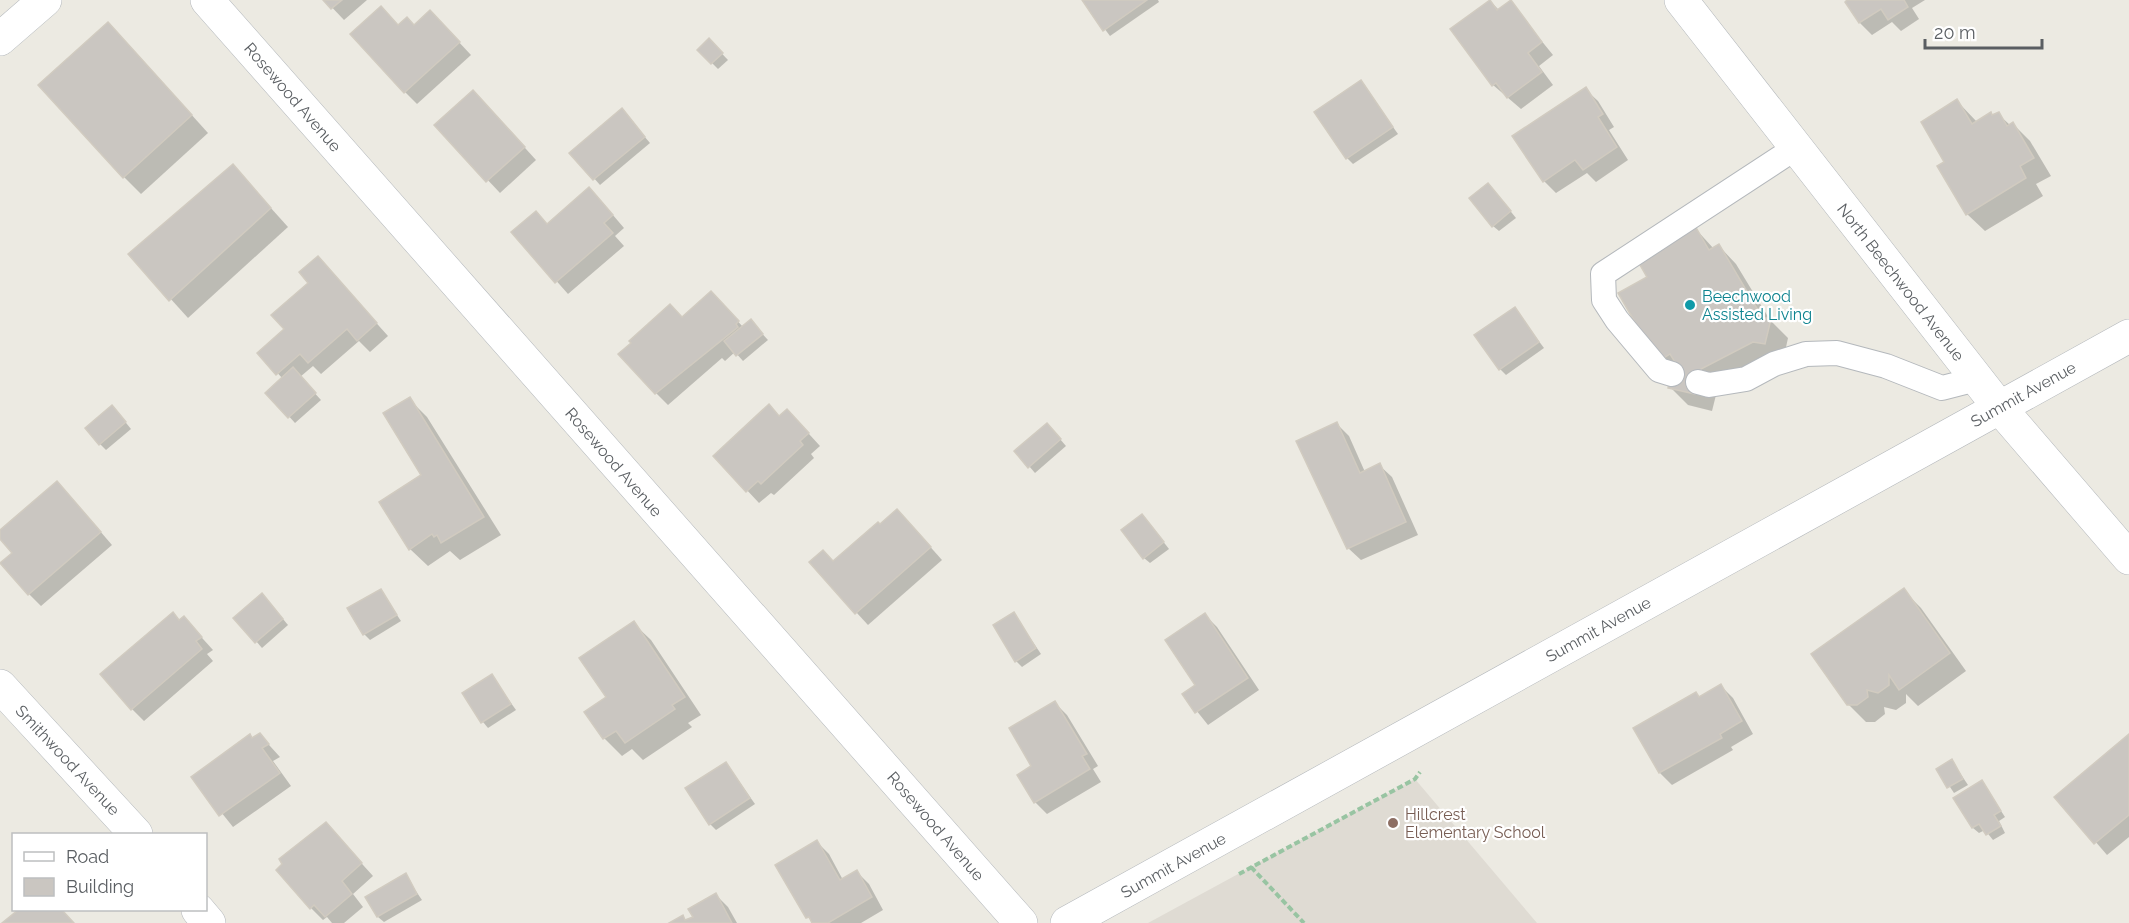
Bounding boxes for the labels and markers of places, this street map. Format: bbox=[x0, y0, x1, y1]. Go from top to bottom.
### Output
place label: Beechwood Assisted Living bbox=[1702, 287, 1812, 324]
marker: Beechwood Assisted Living bbox=[1683, 298, 1697, 312]
place label: Hillcrest Elementary School bbox=[1405, 805, 1546, 842]
marker: Hillcrest Elementary School bbox=[1386, 816, 1400, 830]

